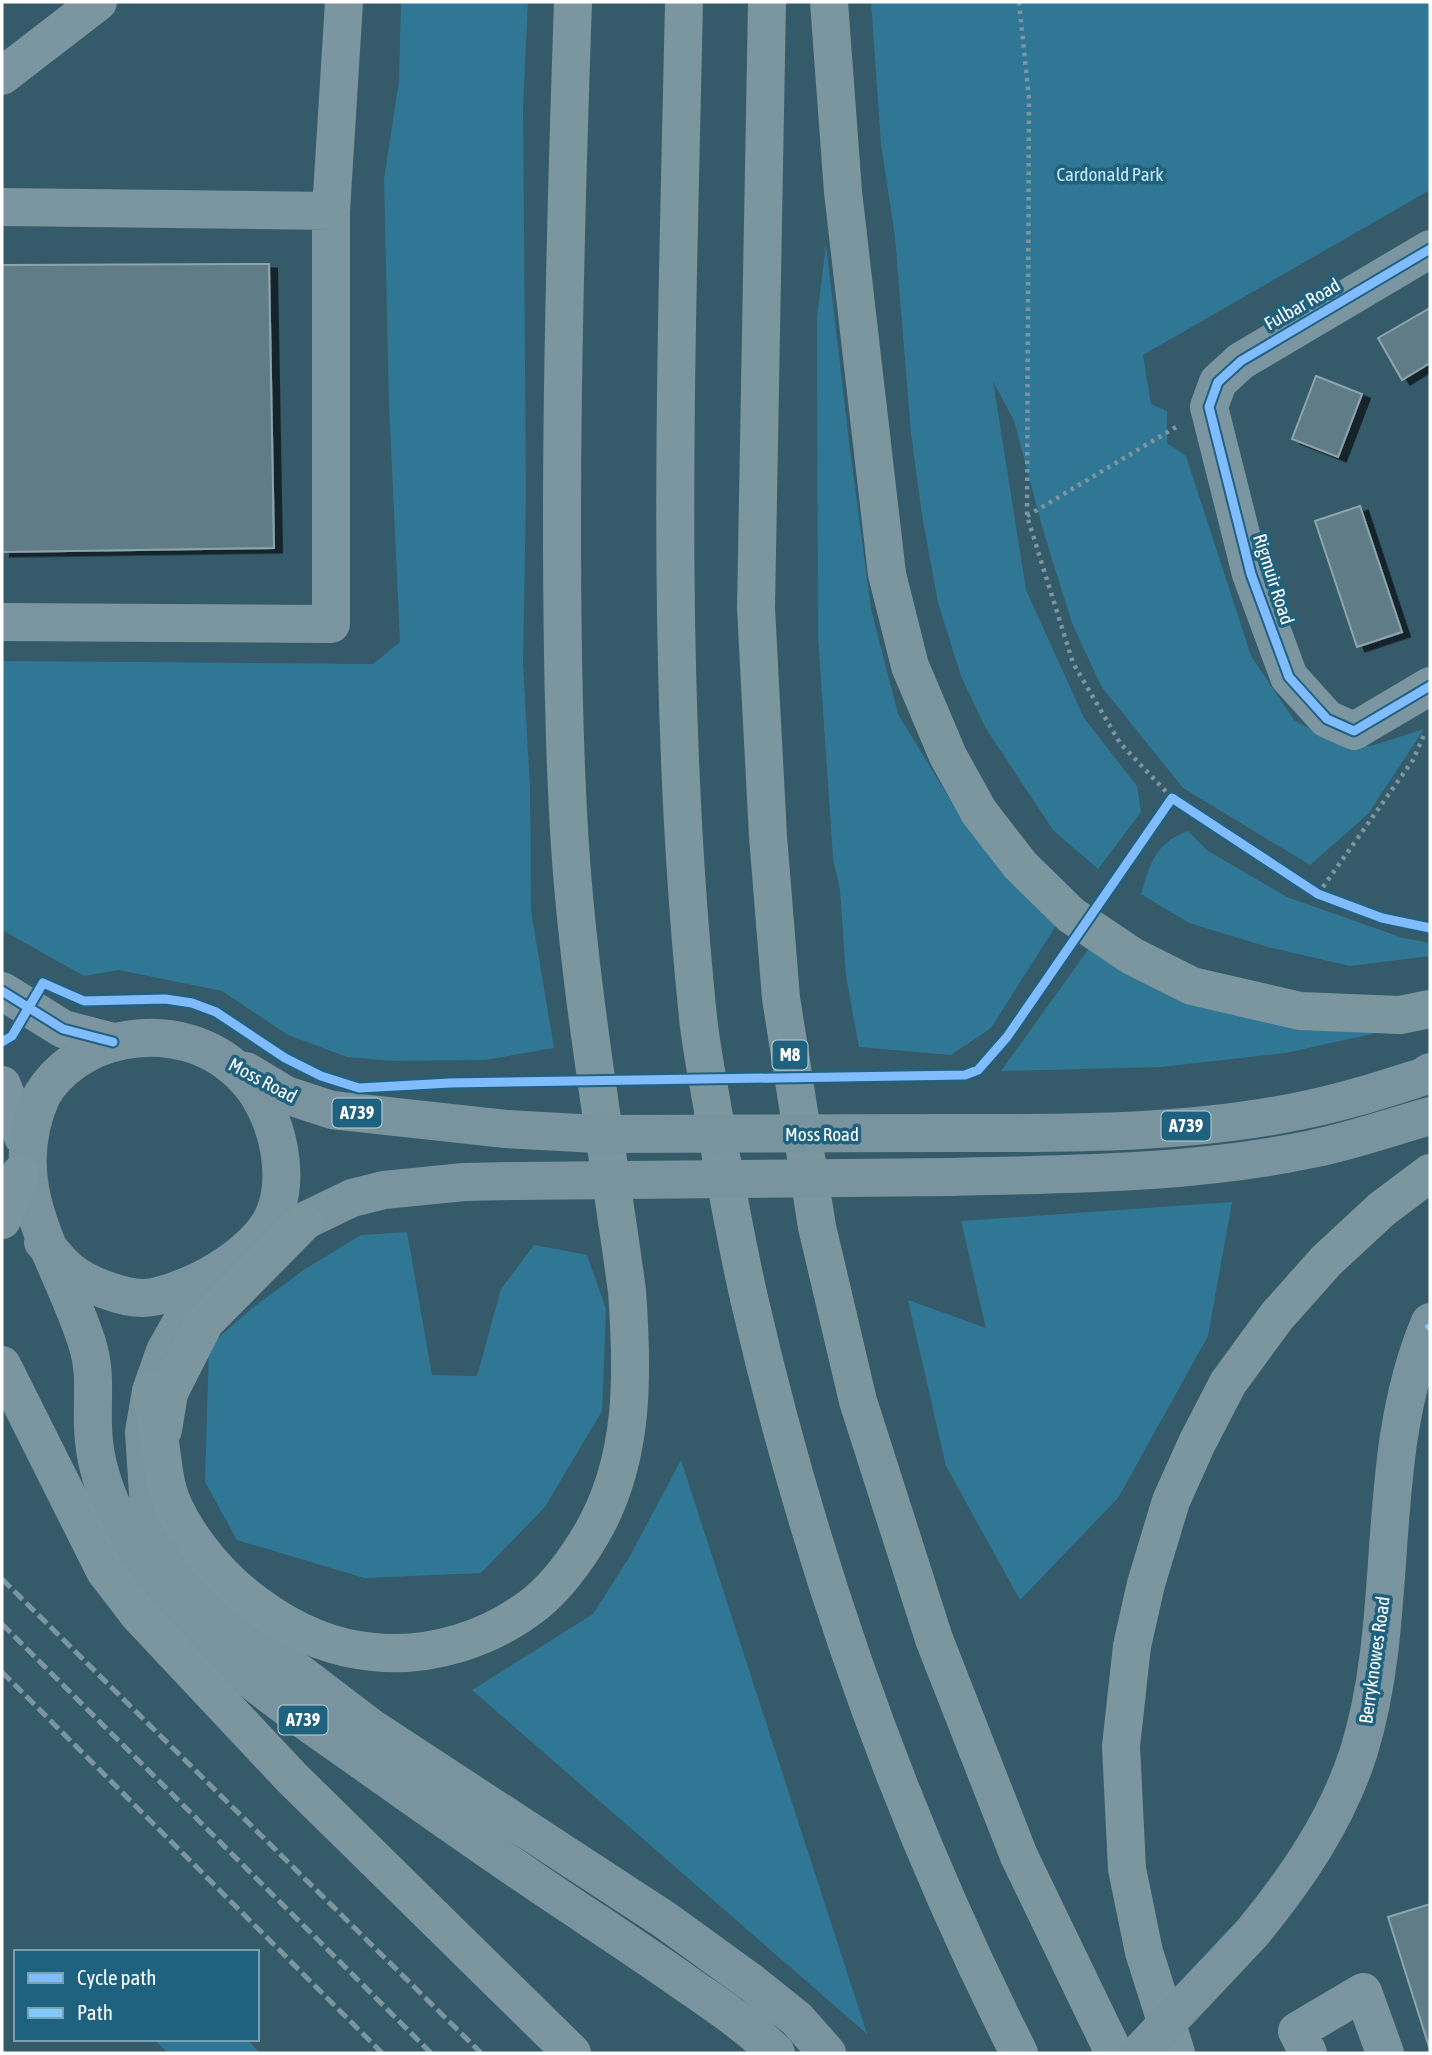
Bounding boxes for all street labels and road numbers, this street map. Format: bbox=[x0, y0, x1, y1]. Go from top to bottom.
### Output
street label: Fulbar Road bbox=[1260, 273, 1344, 335]
street label: Rigmuir Road bbox=[1249, 531, 1299, 627]
road number: M8 bbox=[772, 1040, 808, 1070]
street label: Moss Road bbox=[225, 1053, 301, 1107]
road number: A739 bbox=[332, 1098, 382, 1128]
road number: A739 bbox=[1162, 1112, 1210, 1140]
street label: Moss Road bbox=[785, 1123, 859, 1145]
street label: Berryknowes Road bbox=[1354, 1595, 1394, 1725]
road number: A739 bbox=[278, 1706, 328, 1735]

